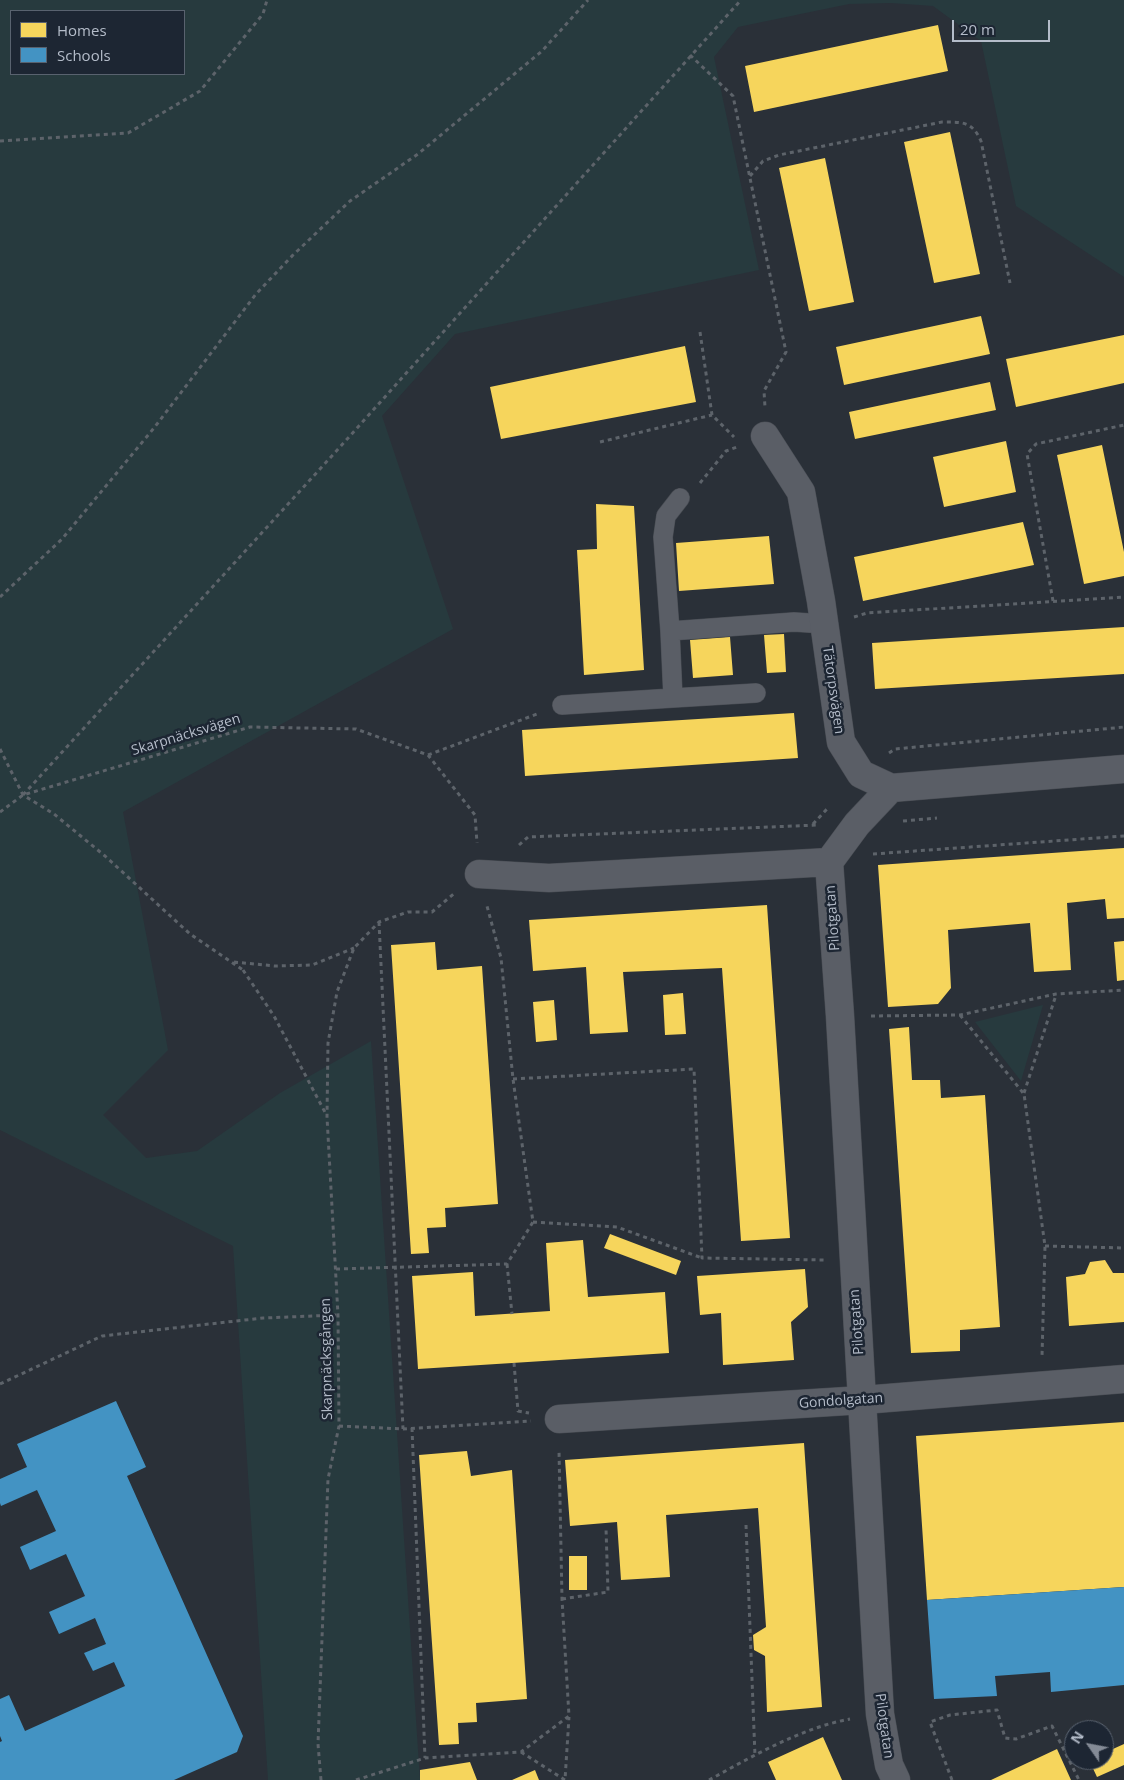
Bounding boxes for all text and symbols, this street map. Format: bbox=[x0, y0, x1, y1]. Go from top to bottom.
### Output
legend bbox=[10, 10, 185, 75]
scale bar bbox=[954, 10, 1052, 42]
text: 20 m bbox=[960, 19, 995, 39]
text: Homes bbox=[57, 20, 107, 40]
text: Schools bbox=[57, 45, 111, 65]
street label: Tätorpsvägen bbox=[819, 645, 847, 735]
street label: Skarpnäcksvägen bbox=[130, 710, 242, 760]
street label: Pilotgatan bbox=[822, 885, 844, 951]
street label: Pilotgatan bbox=[846, 1289, 868, 1355]
street label: Skarpnäcksgången bbox=[318, 1298, 336, 1420]
street label: Gondolgatan bbox=[798, 1390, 884, 1412]
street label: Pilotgatan bbox=[871, 1692, 897, 1760]
north arrow bbox=[1064, 1720, 1114, 1770]
text: N bbox=[1066, 1727, 1088, 1747]

